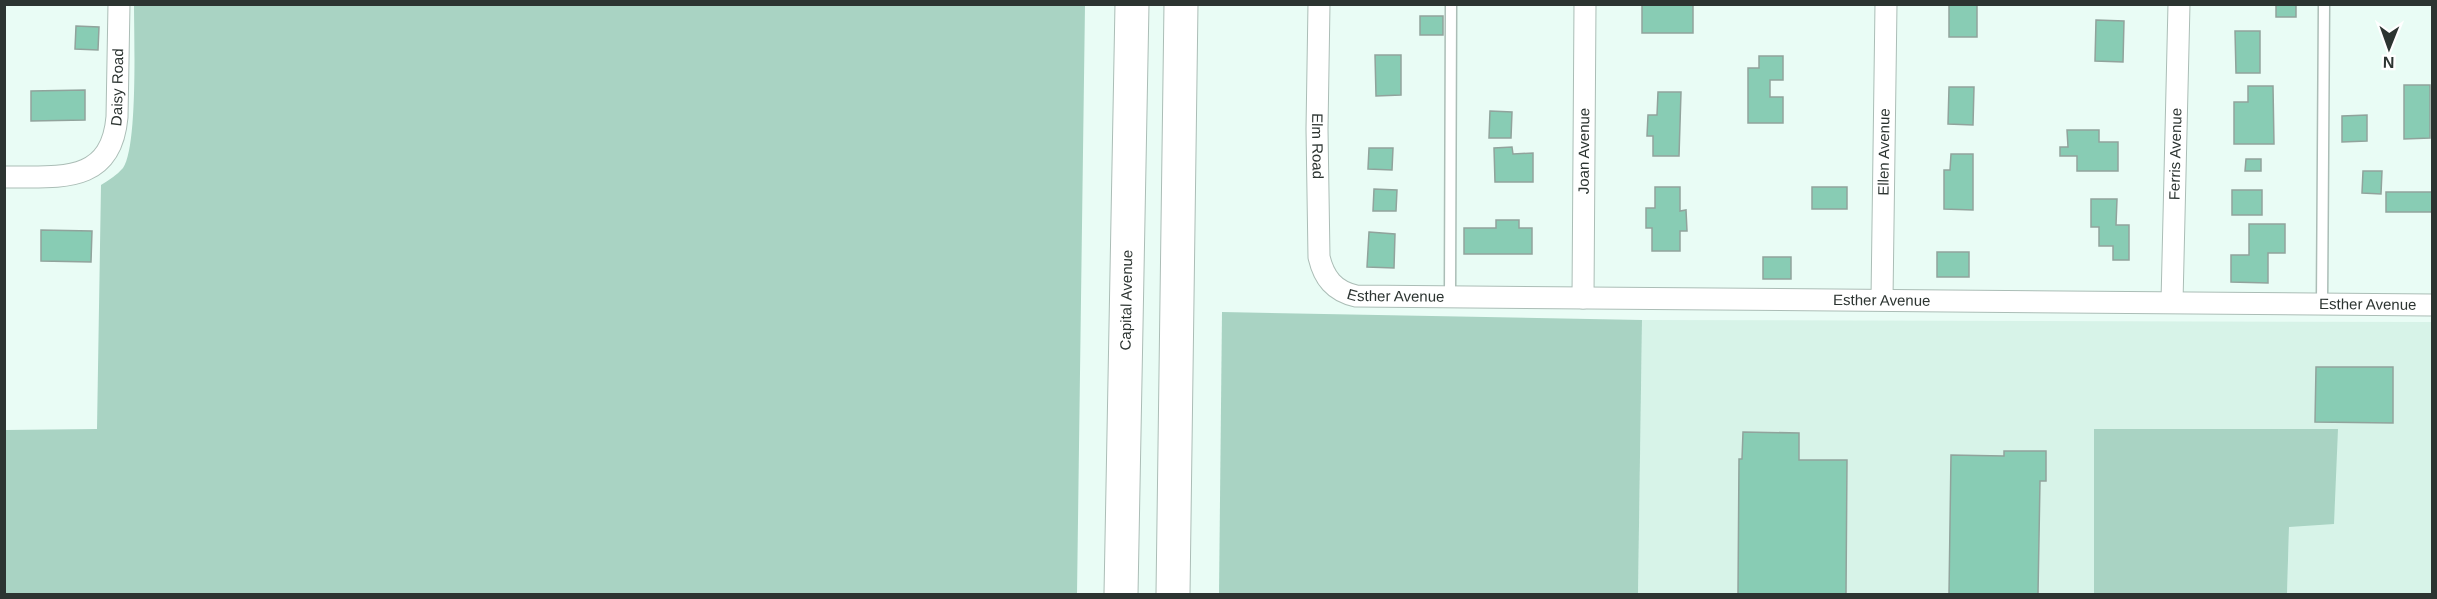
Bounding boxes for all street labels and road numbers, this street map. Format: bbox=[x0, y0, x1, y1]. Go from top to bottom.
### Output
street label: Daisy Road bbox=[107, 48, 126, 127]
street label: Joan Avenue bbox=[1575, 108, 1592, 194]
street label: Ellen Avenue bbox=[1874, 108, 1893, 196]
street label: Ferris Avenue bbox=[2165, 108, 2185, 200]
street label: Elm Road bbox=[1309, 113, 1327, 179]
street label: Capital Avenue bbox=[1117, 250, 1135, 351]
street label: Esther Avenue bbox=[1345, 285, 1445, 305]
street label: Esther Avenue bbox=[1833, 291, 1930, 309]
street label: Esther Avenue bbox=[2319, 295, 2416, 313]

